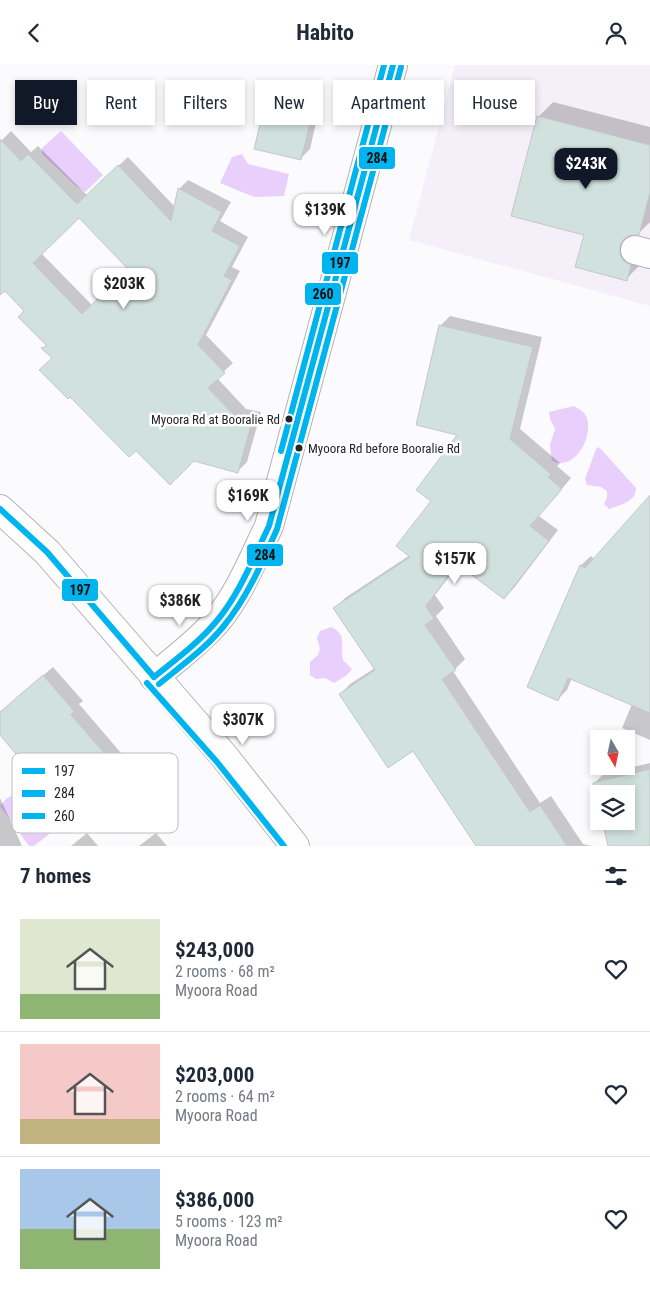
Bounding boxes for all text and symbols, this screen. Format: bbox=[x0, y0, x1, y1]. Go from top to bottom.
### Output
icon: back bbox=[20, 19, 48, 47]
icon: person bbox=[602, 19, 630, 47]
text: Habito bbox=[296, 20, 354, 45]
chip: Buy bbox=[15, 80, 77, 125]
chip: Rent bbox=[87, 80, 155, 125]
chip: Filters bbox=[165, 80, 245, 125]
chip: New bbox=[255, 80, 323, 125]
chip: Apartment bbox=[333, 80, 444, 125]
chip: House bbox=[454, 80, 535, 125]
line badge: 284 bbox=[358, 146, 396, 170]
pin: $243K bbox=[551, 147, 621, 190]
text: 284 bbox=[366, 150, 388, 166]
text: $243K bbox=[565, 154, 607, 173]
pin: $139K bbox=[290, 193, 360, 236]
text: $139K bbox=[304, 200, 346, 219]
line badge: 197 bbox=[321, 251, 359, 275]
text: 197 bbox=[329, 255, 351, 271]
pin: $203K bbox=[89, 267, 159, 310]
text: $203K bbox=[103, 274, 145, 293]
line badge: 260 bbox=[304, 282, 342, 306]
text: 260 bbox=[312, 286, 334, 302]
place label: Myoora Rd at Booralie Rd bbox=[151, 412, 280, 427]
marker: Myoora Rd at Booralie Rd bbox=[284, 414, 294, 424]
place label: Myoora Rd before Booralie Rd bbox=[308, 441, 460, 456]
marker: Myoora Rd before Booralie Rd bbox=[294, 443, 304, 453]
pin: $169K bbox=[213, 479, 283, 522]
text: $169K bbox=[227, 486, 269, 505]
line badge: 284 bbox=[246, 543, 284, 567]
pin: $157K bbox=[420, 543, 490, 585]
text: 284 bbox=[254, 547, 276, 563]
text: $157K bbox=[434, 549, 476, 568]
line badge: 197 bbox=[61, 578, 99, 602]
text: 197 bbox=[69, 582, 91, 598]
pin: $386K bbox=[145, 585, 215, 627]
text: $386K bbox=[159, 591, 201, 610]
pin: $307K bbox=[208, 703, 278, 746]
text: $307K bbox=[222, 710, 264, 729]
north arrow bbox=[590, 730, 635, 775]
map controls bbox=[590, 730, 635, 830]
legend bbox=[12, 753, 178, 833]
text: 197 bbox=[54, 763, 75, 779]
text: 284 bbox=[54, 785, 75, 801]
button: layers bbox=[590, 785, 635, 830]
text: 260 bbox=[54, 808, 75, 824]
icon: filters bbox=[602, 862, 630, 890]
text: 7 homes bbox=[20, 864, 91, 888]
text: $243,000 bbox=[175, 938, 254, 962]
icon: home bbox=[60, 939, 120, 999]
icon: heart bbox=[602, 955, 630, 983]
text: 2 rooms · 68 m² bbox=[175, 962, 275, 981]
text: Myoora Road bbox=[175, 981, 258, 1000]
text: $203,000 bbox=[175, 1063, 254, 1087]
icon: home bbox=[60, 1064, 120, 1124]
icon: heart bbox=[602, 1080, 630, 1108]
text: 2 rooms · 64 m² bbox=[175, 1087, 275, 1106]
text: Myoora Road bbox=[175, 1106, 258, 1125]
text: $386,000 bbox=[175, 1188, 254, 1212]
icon: home bbox=[60, 1189, 120, 1249]
icon: heart bbox=[602, 1205, 630, 1233]
text: 5 rooms · 123 m² bbox=[175, 1212, 283, 1231]
text: Myoora Road bbox=[175, 1231, 258, 1250]

